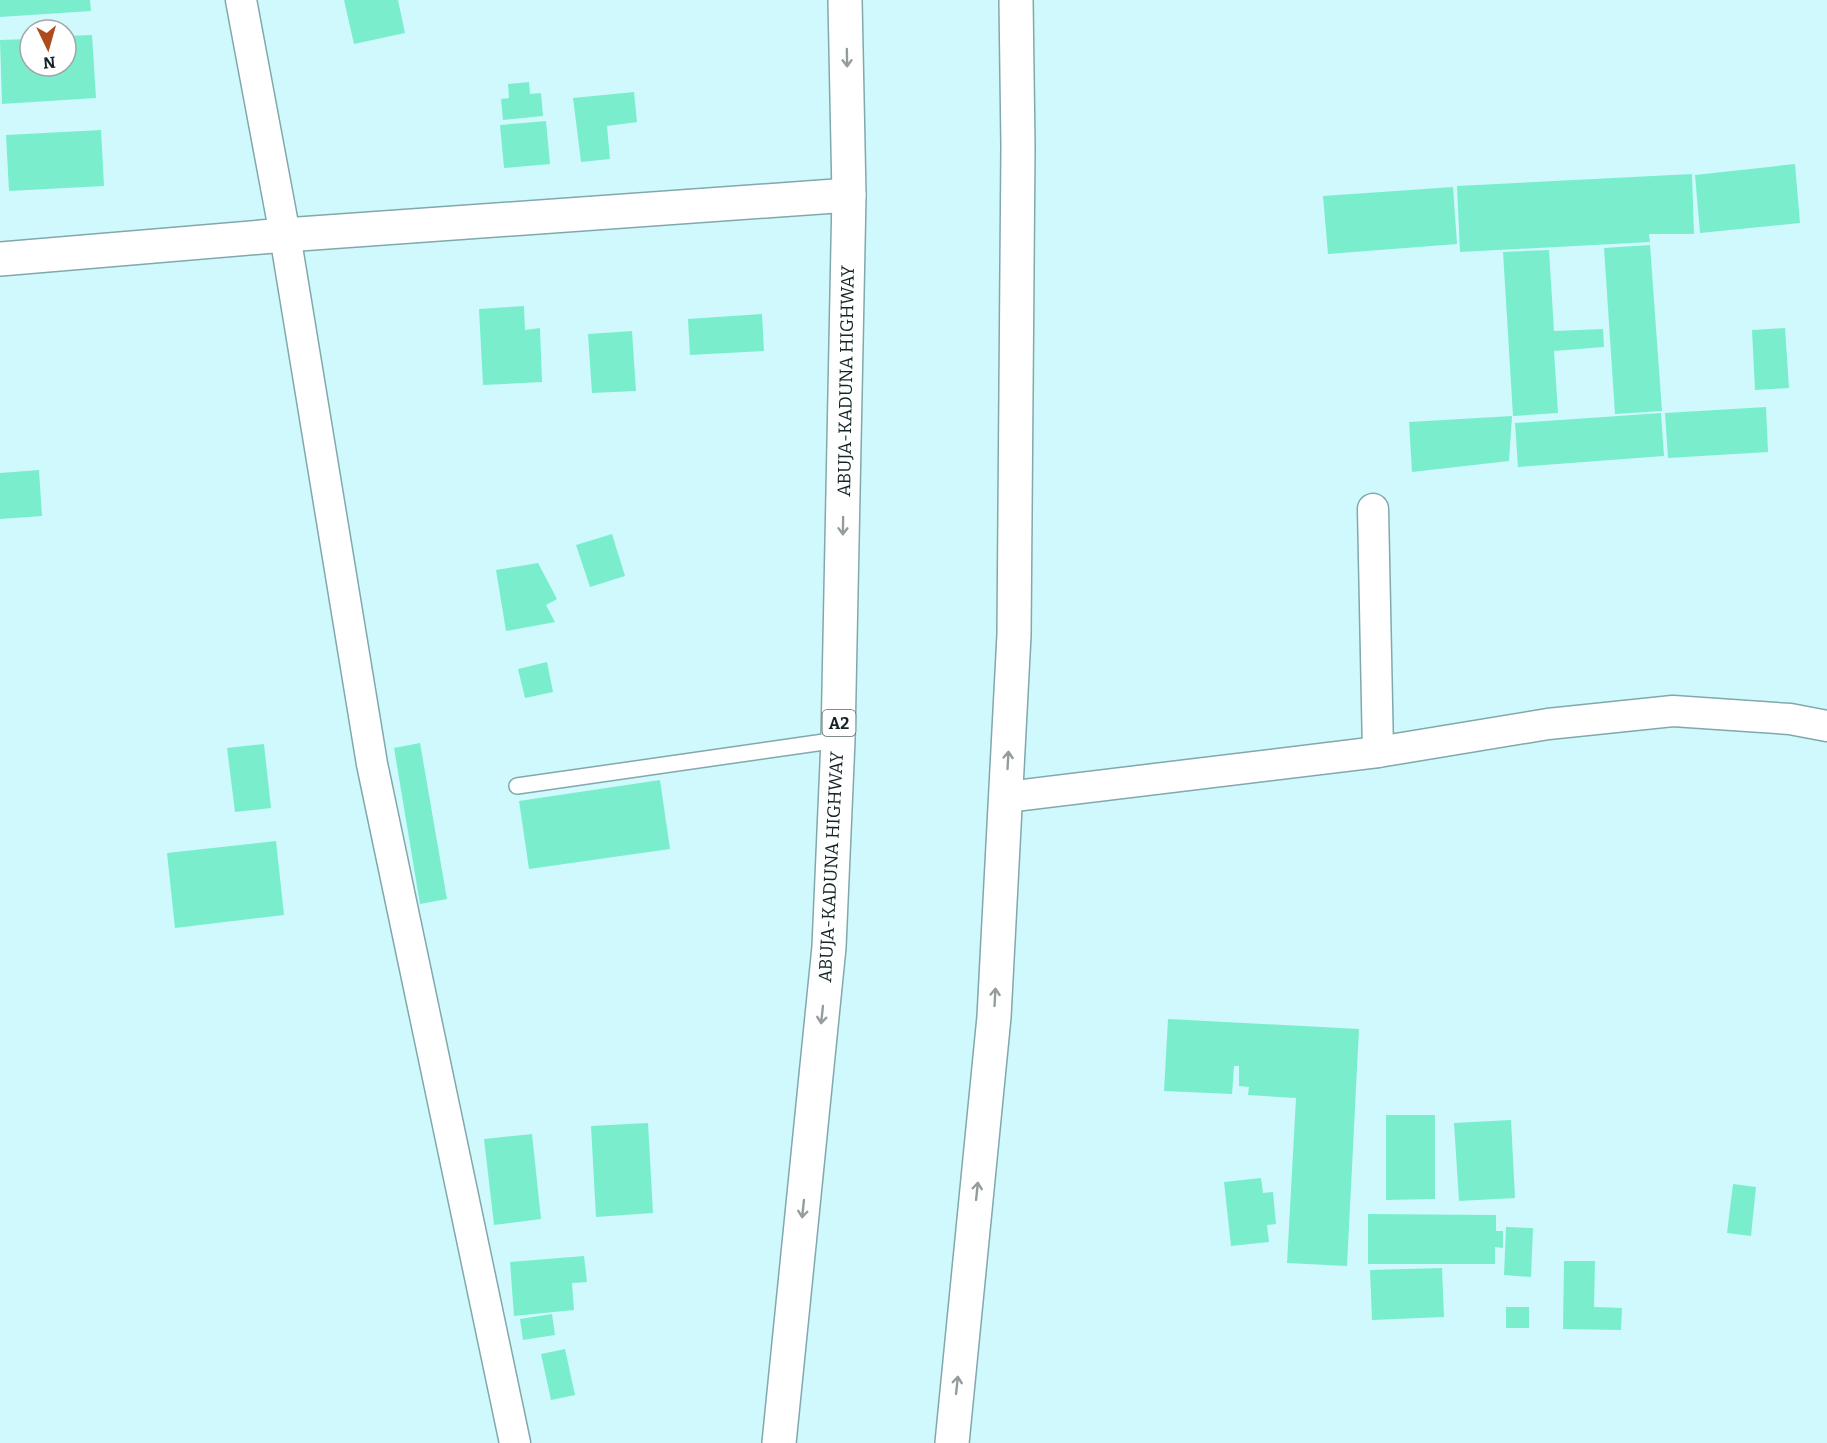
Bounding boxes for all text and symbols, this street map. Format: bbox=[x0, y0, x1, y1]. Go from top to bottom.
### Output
north arrow bbox=[18, 18, 78, 78]
one-way arrow bbox=[841, 48, 852, 68]
text: N bbox=[42, 52, 56, 72]
street label: ABUJA-KADUNA HIGHWAY bbox=[833, 265, 859, 497]
one-way arrow bbox=[837, 516, 849, 536]
road number: A2 bbox=[822, 710, 856, 736]
street label: ABUJA-KADUNA HIGHWAY bbox=[814, 750, 848, 983]
one-way arrow bbox=[1002, 750, 1013, 770]
one-way arrow bbox=[990, 987, 1001, 1007]
one-way arrow bbox=[816, 1004, 827, 1024]
one-way arrow bbox=[972, 1181, 983, 1201]
one-way arrow bbox=[797, 1198, 808, 1218]
one-way arrow bbox=[952, 1375, 963, 1395]

